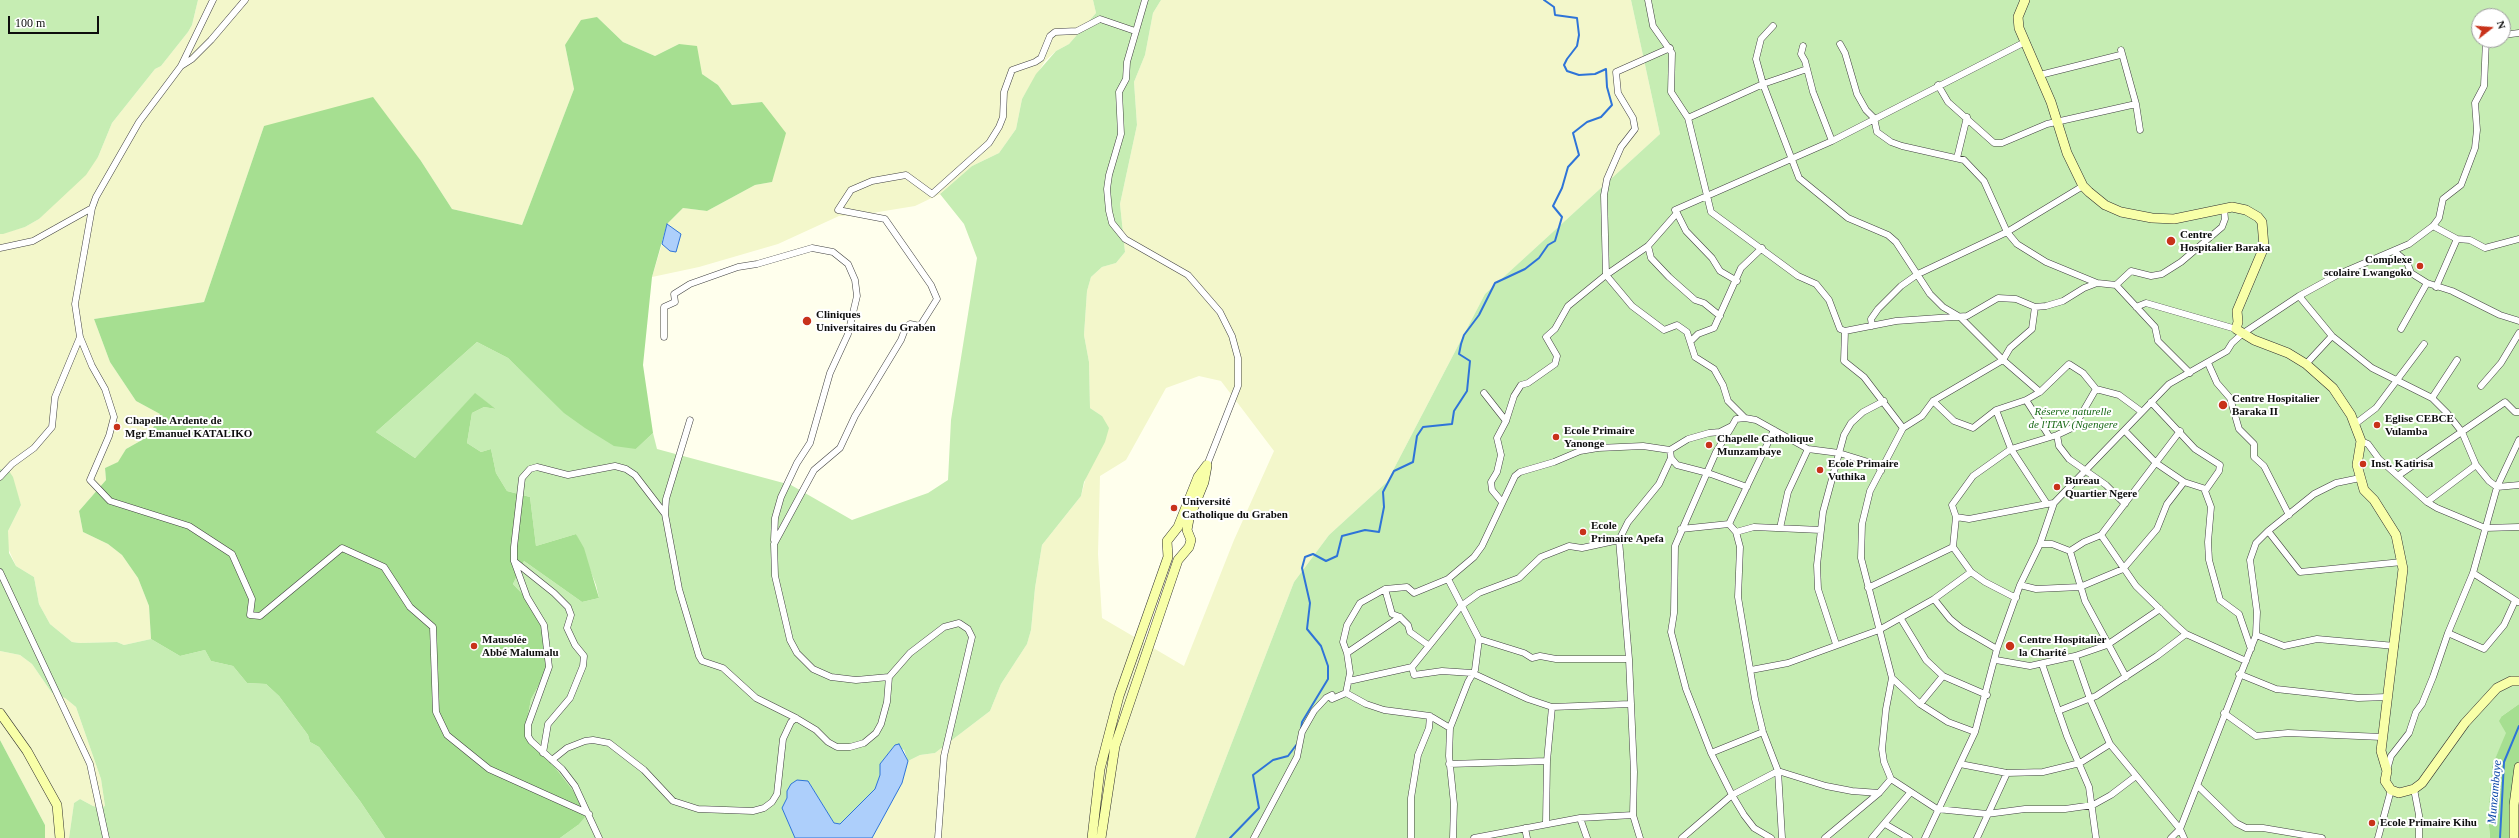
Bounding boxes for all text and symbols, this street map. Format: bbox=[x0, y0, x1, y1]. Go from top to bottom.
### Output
scale bar bbox=[10, 8, 101, 34]
north arrow bbox=[2471, 8, 2511, 48]
text: 100 m bbox=[15, 16, 45, 30]
text: N bbox=[2495, 19, 2508, 30]
place label: Centre Hospitalier Baraka bbox=[2180, 228, 2270, 254]
marker: Centre Hospitalier Baraka bbox=[2165, 235, 2177, 247]
place label: Complexe scolaire Lwangoko bbox=[2324, 253, 2412, 279]
marker: Complexe scolaire Lwangoko bbox=[2415, 261, 2425, 271]
place label: Cliniques Universitaires du Graben bbox=[816, 308, 936, 334]
marker: Cliniques Universitaires du Graben bbox=[801, 315, 813, 327]
place label: Centre Hospitalier Baraka II bbox=[2232, 392, 2319, 418]
marker: Centre Hospitalier Baraka II bbox=[2217, 399, 2229, 411]
park label: Réserve naturelle de l'ITAV (Ngengere bbox=[2028, 405, 2118, 431]
place label: Eglise CEBCE Vulamba bbox=[2385, 412, 2454, 438]
place label: Chapelle Ardente de Mgr Emanuel KATALIKO bbox=[125, 414, 252, 440]
marker: Eglise CEBCE Vulamba bbox=[2372, 420, 2382, 430]
marker: Chapelle Ardente de Mgr Emanuel KATALIKO bbox=[112, 422, 122, 432]
place label: Ecole Primaire Yanonge bbox=[1564, 424, 1634, 450]
marker: Ecole Primaire Yanonge bbox=[1551, 432, 1561, 442]
place label: Chapelle Catholique Munzambaye bbox=[1717, 432, 1813, 458]
marker: Chapelle Catholique Munzambaye bbox=[1704, 440, 1714, 450]
place label: Ecole Primaire Vuthika bbox=[1828, 457, 1898, 483]
place label: Inst. Katirisa bbox=[2371, 457, 2433, 471]
marker: Inst. Katirisa bbox=[2358, 459, 2368, 469]
marker: Ecole Primaire Vuthika bbox=[1815, 465, 1825, 475]
place label: Bureau Quartier Ngere bbox=[2065, 474, 2137, 500]
marker: Bureau Quartier Ngere bbox=[2052, 482, 2062, 492]
place label: Université Catholique du Graben bbox=[1182, 495, 1288, 521]
marker: Université Catholique du Graben bbox=[1169, 503, 1179, 513]
place label: Ecole Primaire Apefa bbox=[1591, 519, 1664, 545]
marker: Ecole Primaire Apefa bbox=[1578, 527, 1588, 537]
place label: Mausolée Abbé Malumalu bbox=[482, 633, 559, 659]
place label: Centre Hospitalier la Charité bbox=[2019, 633, 2106, 659]
marker: Centre Hospitalier la Charité bbox=[2004, 640, 2016, 652]
marker: Mausolée Abbé Malumalu bbox=[469, 641, 479, 651]
water label: Munzambaye bbox=[2485, 760, 2505, 824]
place label: Ecole Primaire Kihu bbox=[2380, 816, 2477, 830]
marker: Ecole Primaire Kihu bbox=[2367, 818, 2377, 828]

